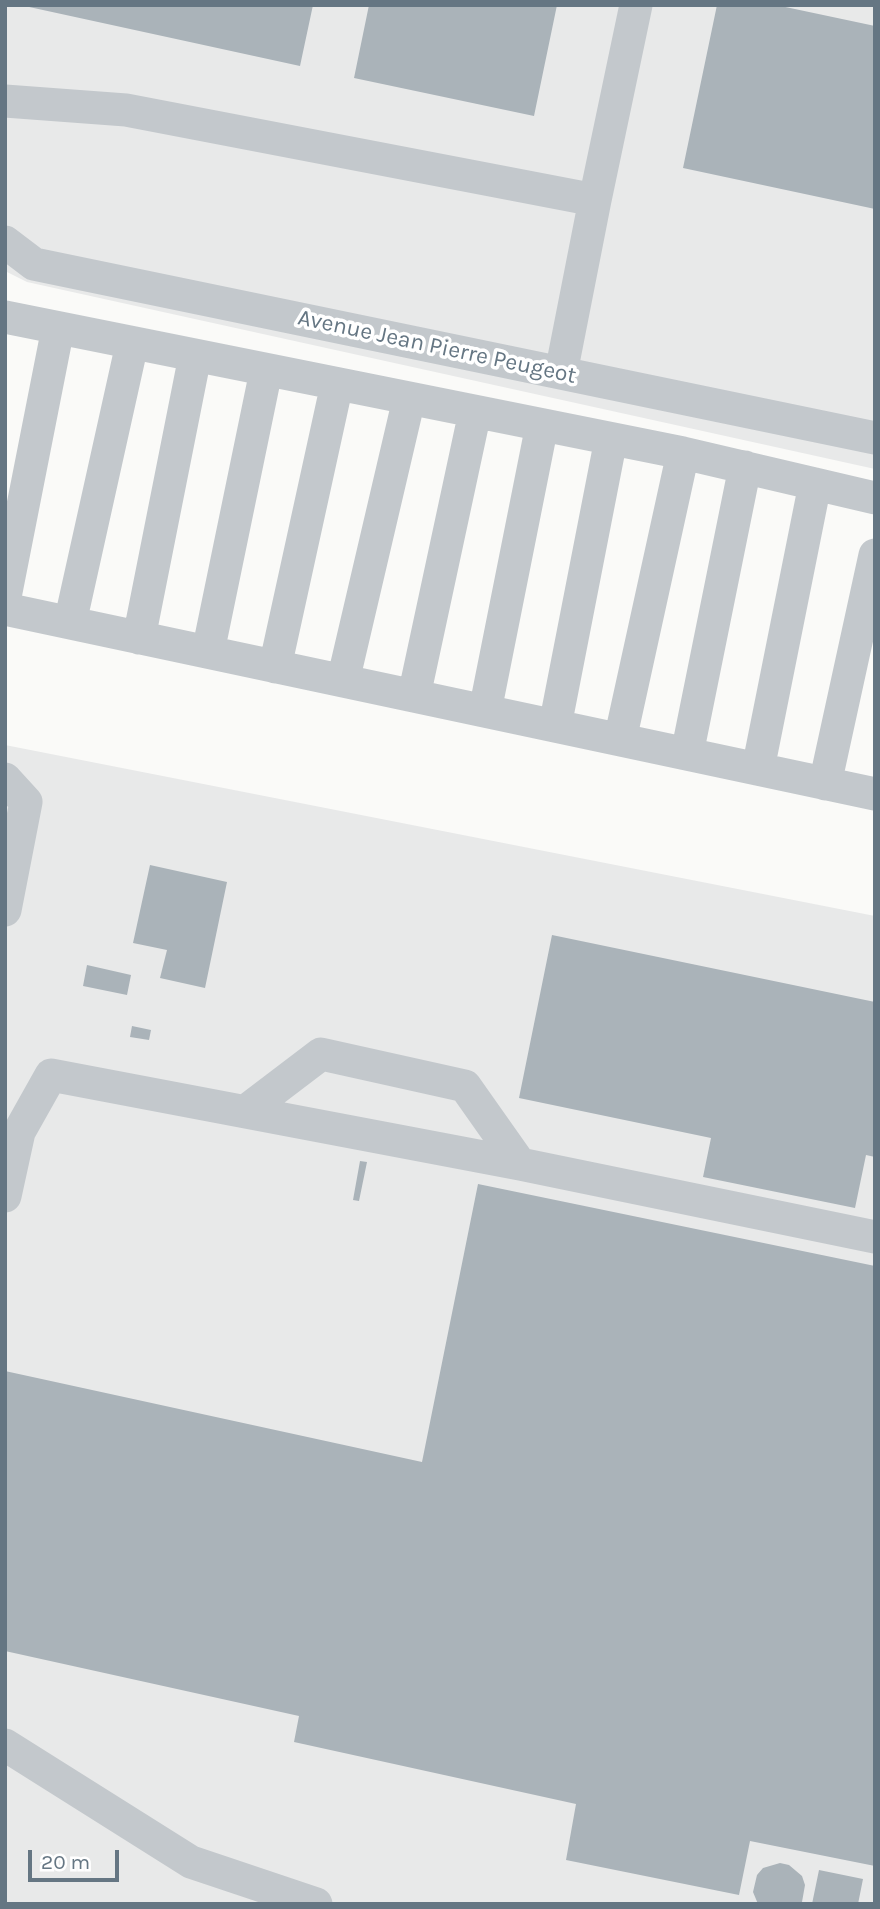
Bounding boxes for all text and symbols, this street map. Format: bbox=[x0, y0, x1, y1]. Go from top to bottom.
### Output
street label: Avenue Jean Pierre Peugeot bbox=[295, 304, 579, 390]
scale bar bbox=[32, 1836, 122, 1880]
text: 20 m bbox=[41, 1850, 90, 1874]

